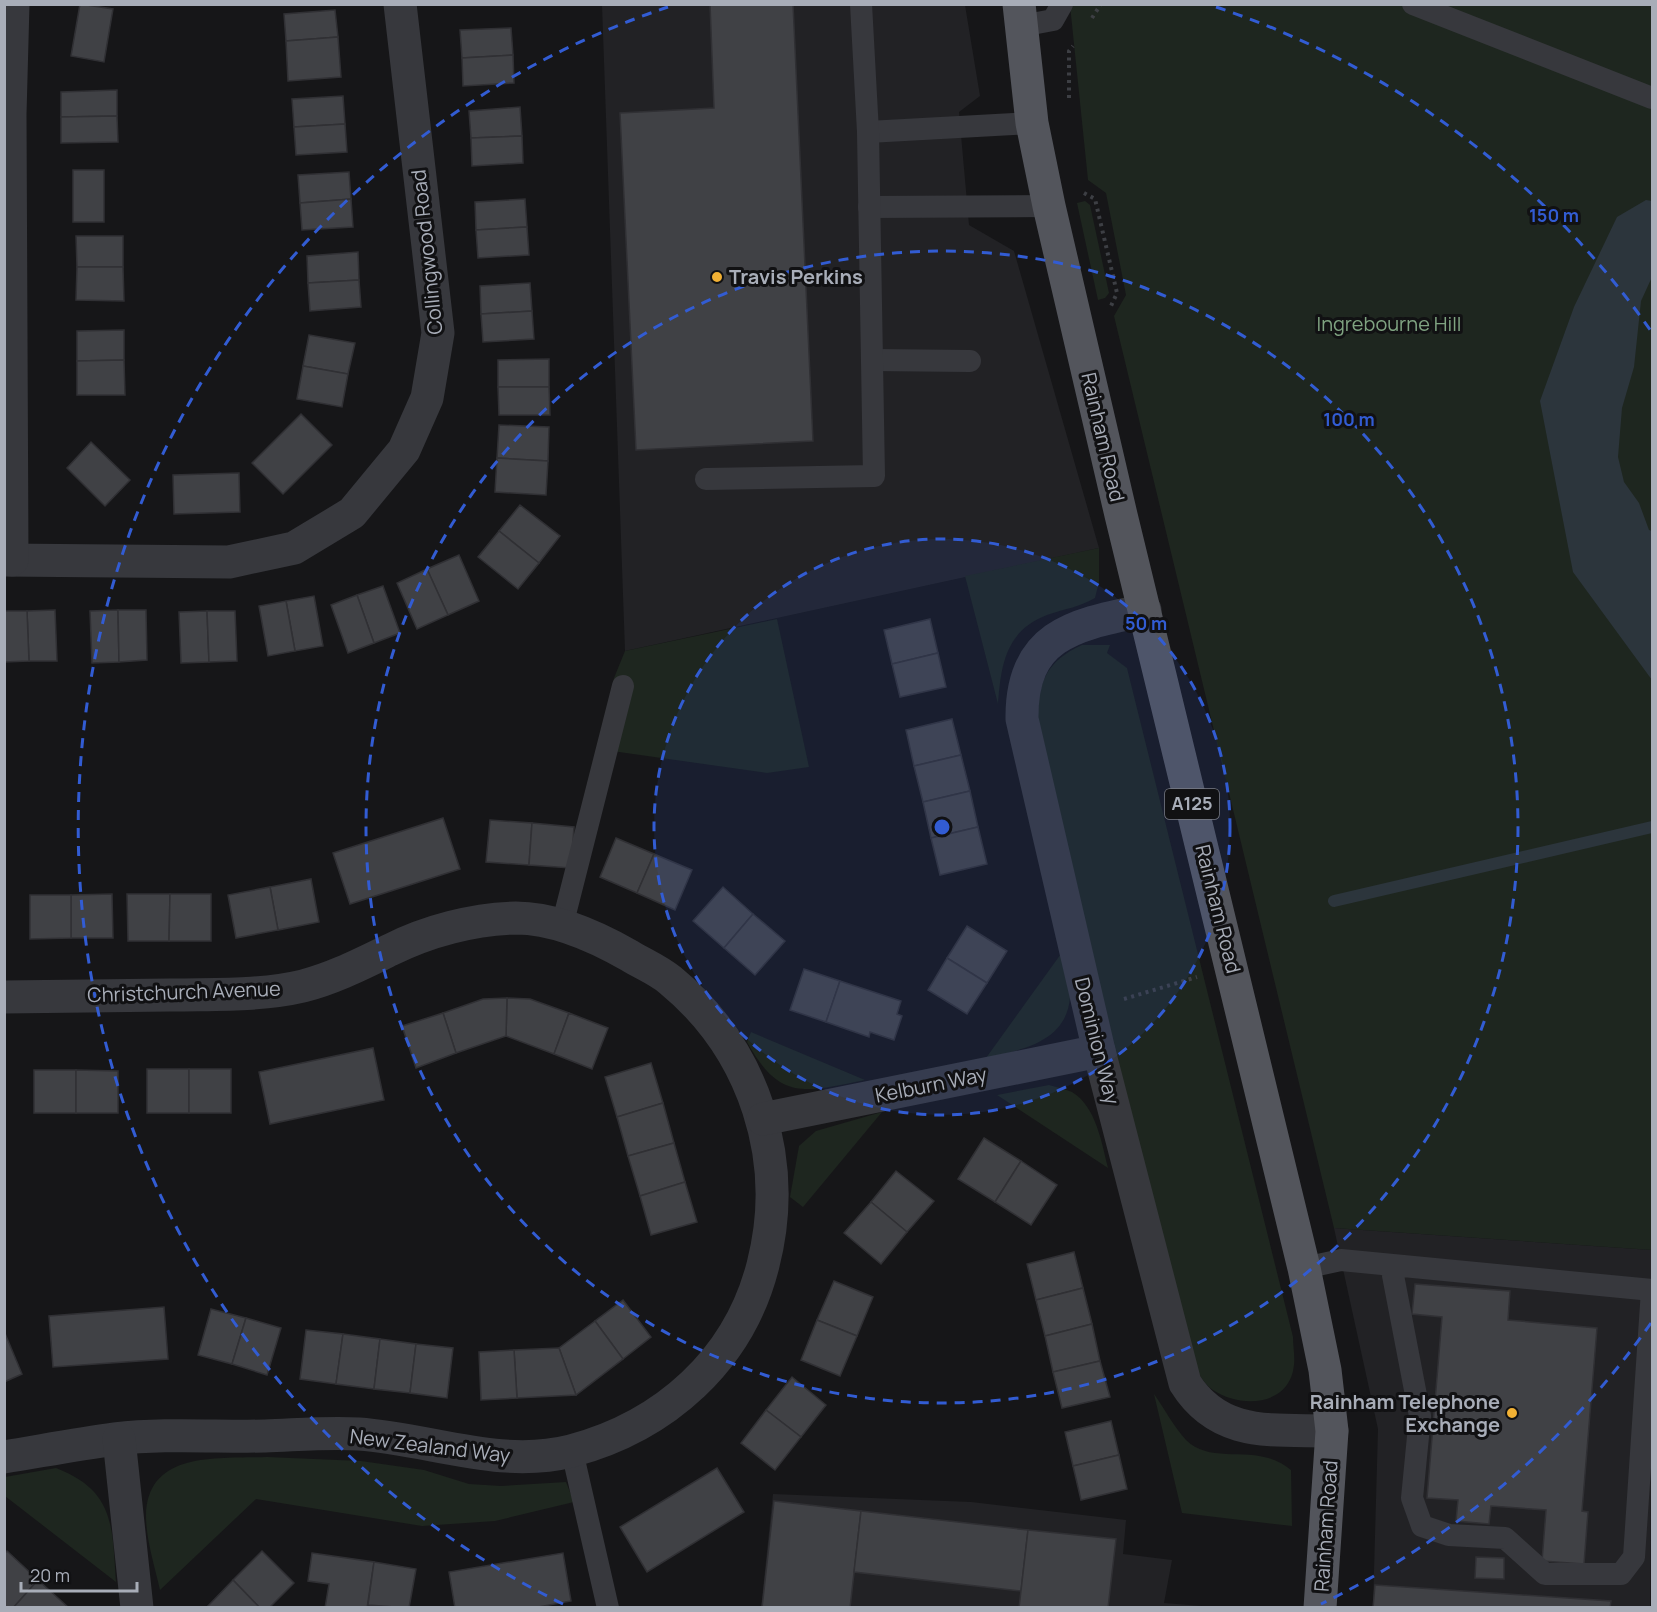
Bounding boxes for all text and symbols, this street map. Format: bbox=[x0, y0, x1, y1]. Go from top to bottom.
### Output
street label: Collingwood Road bbox=[404, 168, 449, 336]
text: 150 m bbox=[1529, 203, 1579, 227]
place label: Travis Perkins bbox=[729, 263, 863, 290]
marker: Travis Perkins bbox=[710, 270, 724, 284]
park label: Ingrebourne Hill bbox=[1316, 310, 1462, 337]
street label: Rainham Road bbox=[1076, 370, 1131, 504]
text: 100 m bbox=[1323, 407, 1375, 431]
text: 50 m bbox=[1125, 611, 1167, 635]
road number: A125 bbox=[1165, 789, 1219, 819]
centre of rings bbox=[932, 817, 952, 837]
street label: Rainham Road bbox=[1189, 842, 1248, 976]
street label: Christchurch Avenue bbox=[87, 975, 281, 1008]
street label: Dominion Way bbox=[1069, 975, 1126, 1108]
street label: Kelburn Way bbox=[873, 1060, 989, 1109]
place label: Rainham Telephone Exchange bbox=[1310, 1388, 1500, 1438]
marker: Rainham Telephone Exchange bbox=[1505, 1406, 1519, 1420]
street label: New Zealand Way bbox=[348, 1422, 512, 1469]
street label: Rainham Road bbox=[1307, 1459, 1344, 1593]
scale bar bbox=[21, 1555, 136, 1593]
text: 20 m bbox=[30, 1563, 70, 1587]

